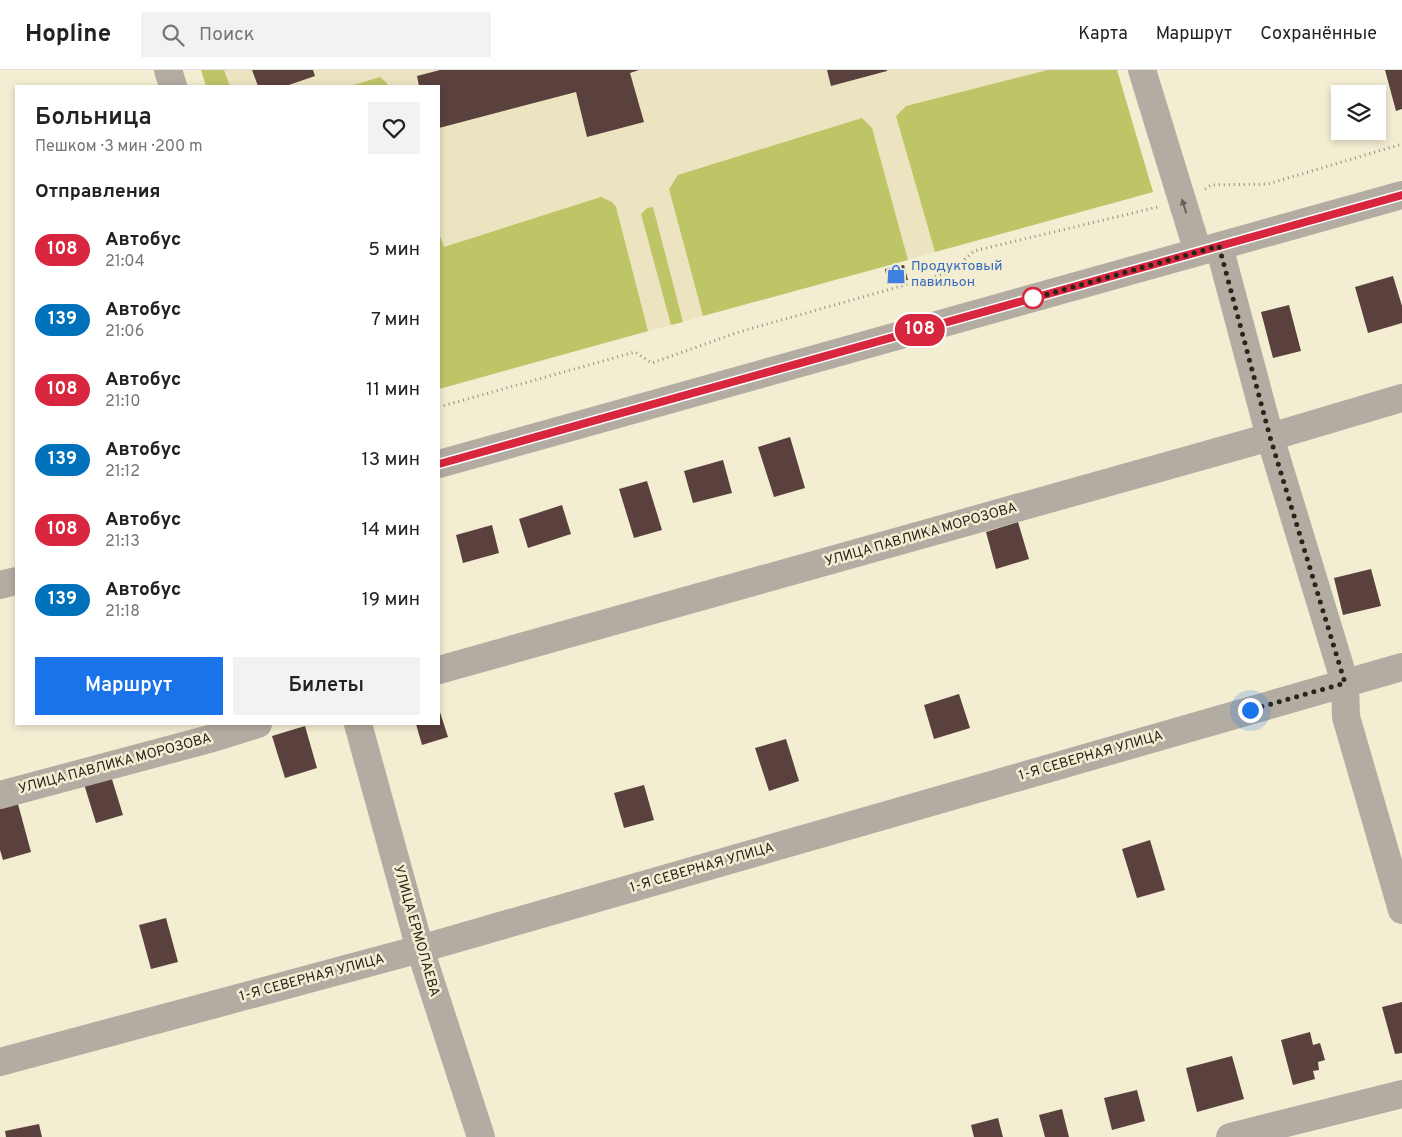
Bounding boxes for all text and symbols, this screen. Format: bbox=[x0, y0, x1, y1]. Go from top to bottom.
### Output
search box bbox=[141, 12, 491, 57]
text: Hopline bbox=[25, 20, 111, 50]
icon: search bbox=[159, 21, 187, 49]
text: Поиск bbox=[199, 23, 255, 47]
text: Карта bbox=[1078, 23, 1128, 46]
text: Маршрут bbox=[1156, 23, 1232, 46]
text: Сохранённые bbox=[1260, 23, 1377, 46]
map controls bbox=[1331, 85, 1386, 140]
button: layers bbox=[1331, 85, 1386, 140]
button: heart bbox=[368, 102, 420, 154]
text: Больница bbox=[35, 103, 152, 133]
text: Пешком · 3 мин · 200 m bbox=[35, 137, 202, 157]
text: Отправления bbox=[35, 180, 161, 204]
one-way arrow bbox=[1179, 198, 1187, 213]
text: Автобус bbox=[105, 228, 181, 252]
text: 108 bbox=[47, 238, 78, 261]
text: 5 мин bbox=[368, 238, 420, 262]
text: 21:04 bbox=[105, 252, 145, 272]
place label: Продуктовый павильон bbox=[911, 258, 1002, 291]
shop icon: Продуктовый павильон bbox=[885, 263, 907, 285]
unlabelled marker bbox=[1022, 287, 1044, 309]
text: Автобус bbox=[105, 298, 181, 322]
text: 139 bbox=[48, 308, 77, 331]
text: 7 мин bbox=[371, 308, 420, 332]
line badge: 108 bbox=[891, 314, 949, 346]
text: 108 bbox=[905, 318, 935, 341]
text: 21:06 bbox=[105, 322, 144, 342]
text: Автобус bbox=[105, 368, 181, 392]
text: 108 bbox=[47, 378, 78, 401]
text: 11 мин bbox=[366, 378, 420, 402]
text: 21:10 bbox=[105, 392, 141, 412]
text: Автобус bbox=[105, 438, 181, 462]
text: 139 bbox=[48, 448, 77, 471]
text: 13 мин bbox=[362, 448, 420, 472]
text: 21:12 bbox=[105, 462, 140, 482]
street label: УЛИЦА ПАВЛИКА МОРОЗОВА bbox=[823, 499, 1019, 571]
text: Автобус bbox=[105, 508, 181, 532]
text: 108 bbox=[47, 518, 78, 541]
text: 14 мин bbox=[362, 518, 420, 542]
text: 21:13 bbox=[105, 532, 140, 552]
text: Автобус bbox=[105, 578, 181, 602]
text: 139 bbox=[48, 588, 77, 611]
text: 19 мин bbox=[362, 588, 420, 612]
text: 21:18 bbox=[105, 602, 140, 622]
button: Маршрут bbox=[35, 657, 223, 715]
button: Билеты bbox=[233, 657, 420, 715]
your location bbox=[1238, 698, 1263, 723]
street label: 1-Я СЕВЕРНАЯ УЛИЦА bbox=[1017, 727, 1165, 785]
street label: УЛИЦА ПАВЛИКА МОРОЗОВА bbox=[17, 730, 213, 798]
street label: 1-Я СЕВЕРНАЯ УЛИЦА bbox=[628, 839, 776, 897]
street label: УЛИЦА ЕРМОЛАЕВА bbox=[389, 863, 443, 999]
street label: 1-Я СЕВЕРНАЯ УЛИЦА bbox=[238, 950, 386, 1006]

